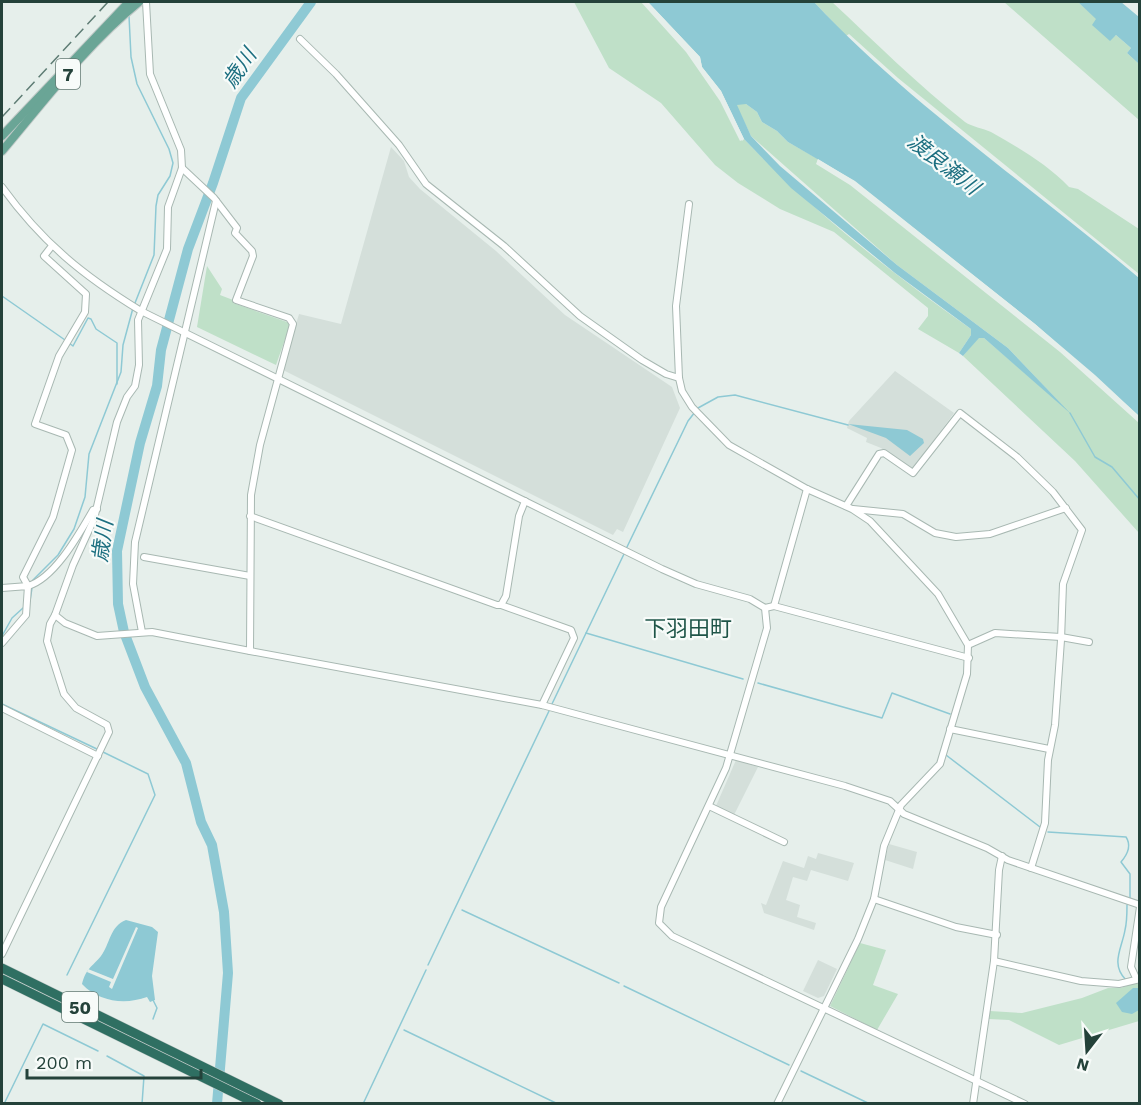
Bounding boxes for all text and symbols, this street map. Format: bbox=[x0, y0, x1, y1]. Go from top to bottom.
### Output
water label: 歳川 bbox=[217, 42, 262, 92]
road number: 7 bbox=[56, 59, 80, 89]
water label: 渡良瀬川 bbox=[903, 128, 986, 201]
water label: 歳川 bbox=[87, 516, 118, 564]
district label: 下羽田町 bbox=[644, 616, 732, 641]
road number: 50 bbox=[62, 992, 98, 1022]
north arrow bbox=[1057, 1021, 1117, 1081]
scale bar bbox=[27, 1042, 201, 1080]
text: 200 m bbox=[36, 1052, 92, 1073]
text: N bbox=[1074, 1054, 1091, 1076]

